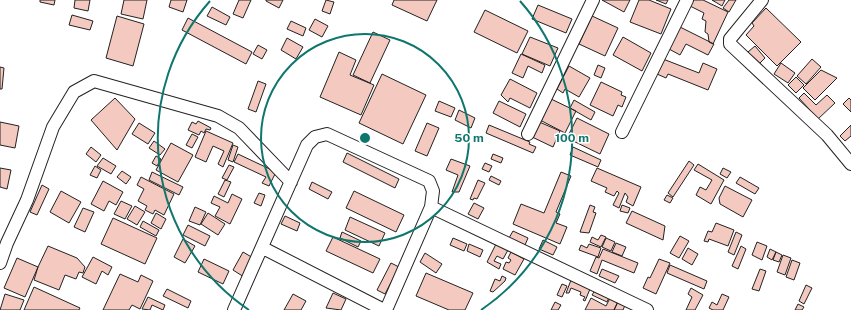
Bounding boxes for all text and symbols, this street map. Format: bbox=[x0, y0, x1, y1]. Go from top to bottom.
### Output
centre of rings bbox=[358, 131, 372, 145]
text: 50 m bbox=[454, 131, 484, 145]
text: 100 m bbox=[555, 131, 589, 145]

